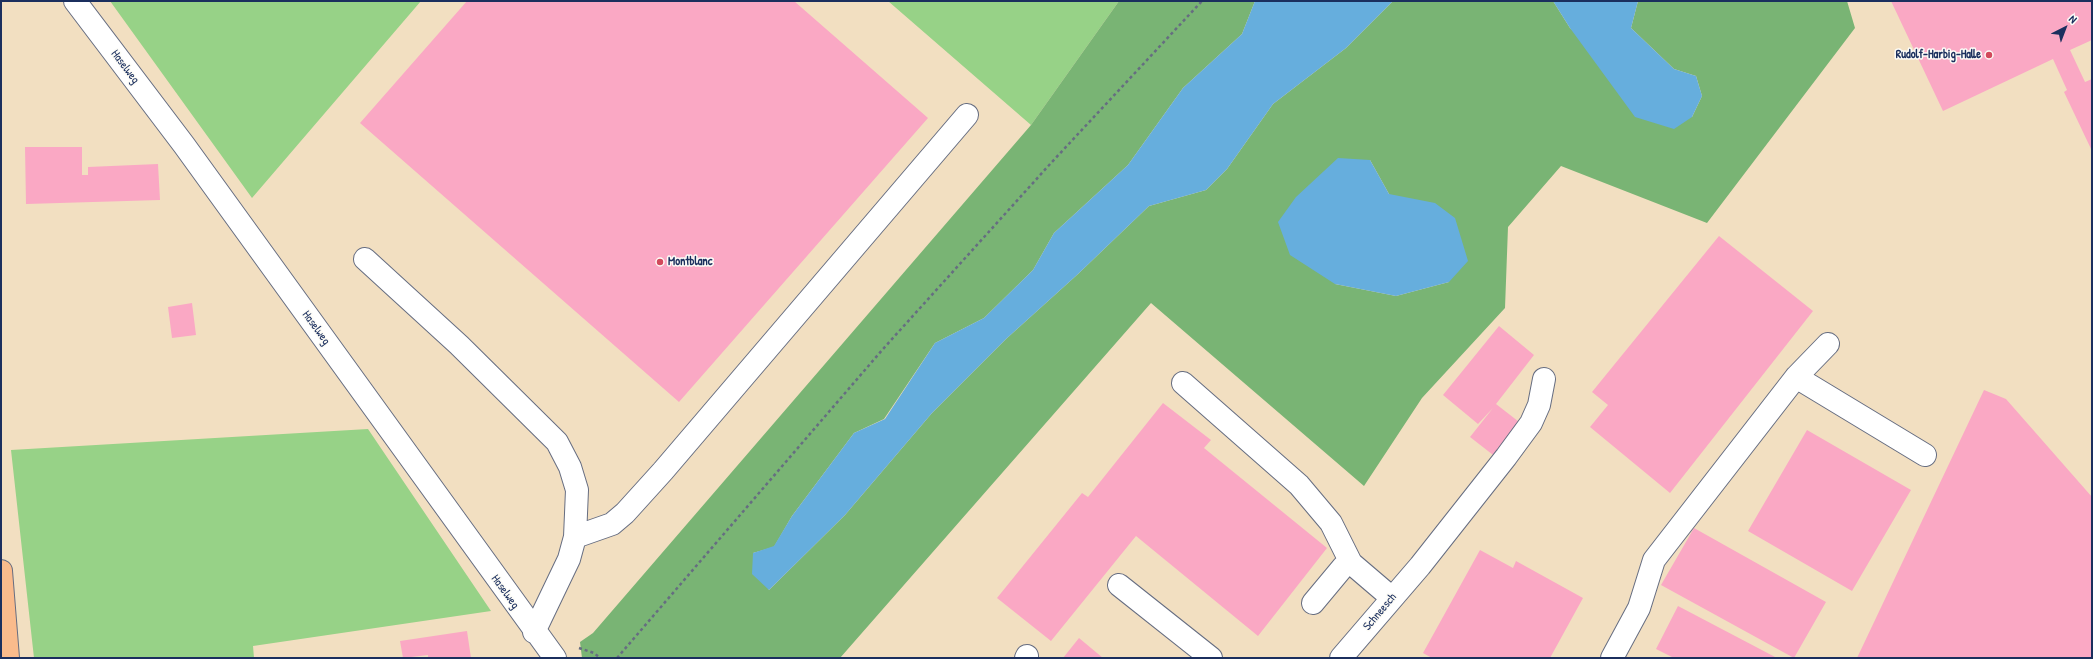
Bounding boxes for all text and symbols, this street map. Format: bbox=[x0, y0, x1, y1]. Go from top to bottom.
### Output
north arrow bbox=[2045, 8, 2085, 48]
text: N bbox=[2066, 12, 2080, 26]
street label: Haselweg bbox=[108, 47, 142, 87]
place label: Rudolf-Harbig-Halle bbox=[1896, 48, 1981, 62]
marker: Rudolf-Harbig-Halle bbox=[1984, 50, 1994, 60]
place label: Montblanc bbox=[668, 255, 712, 269]
marker: Montblanc bbox=[655, 257, 665, 267]
street label: Haselweg bbox=[299, 308, 333, 348]
street label: Haselweg bbox=[488, 572, 522, 612]
street label: Schneesch bbox=[1360, 590, 1400, 634]

